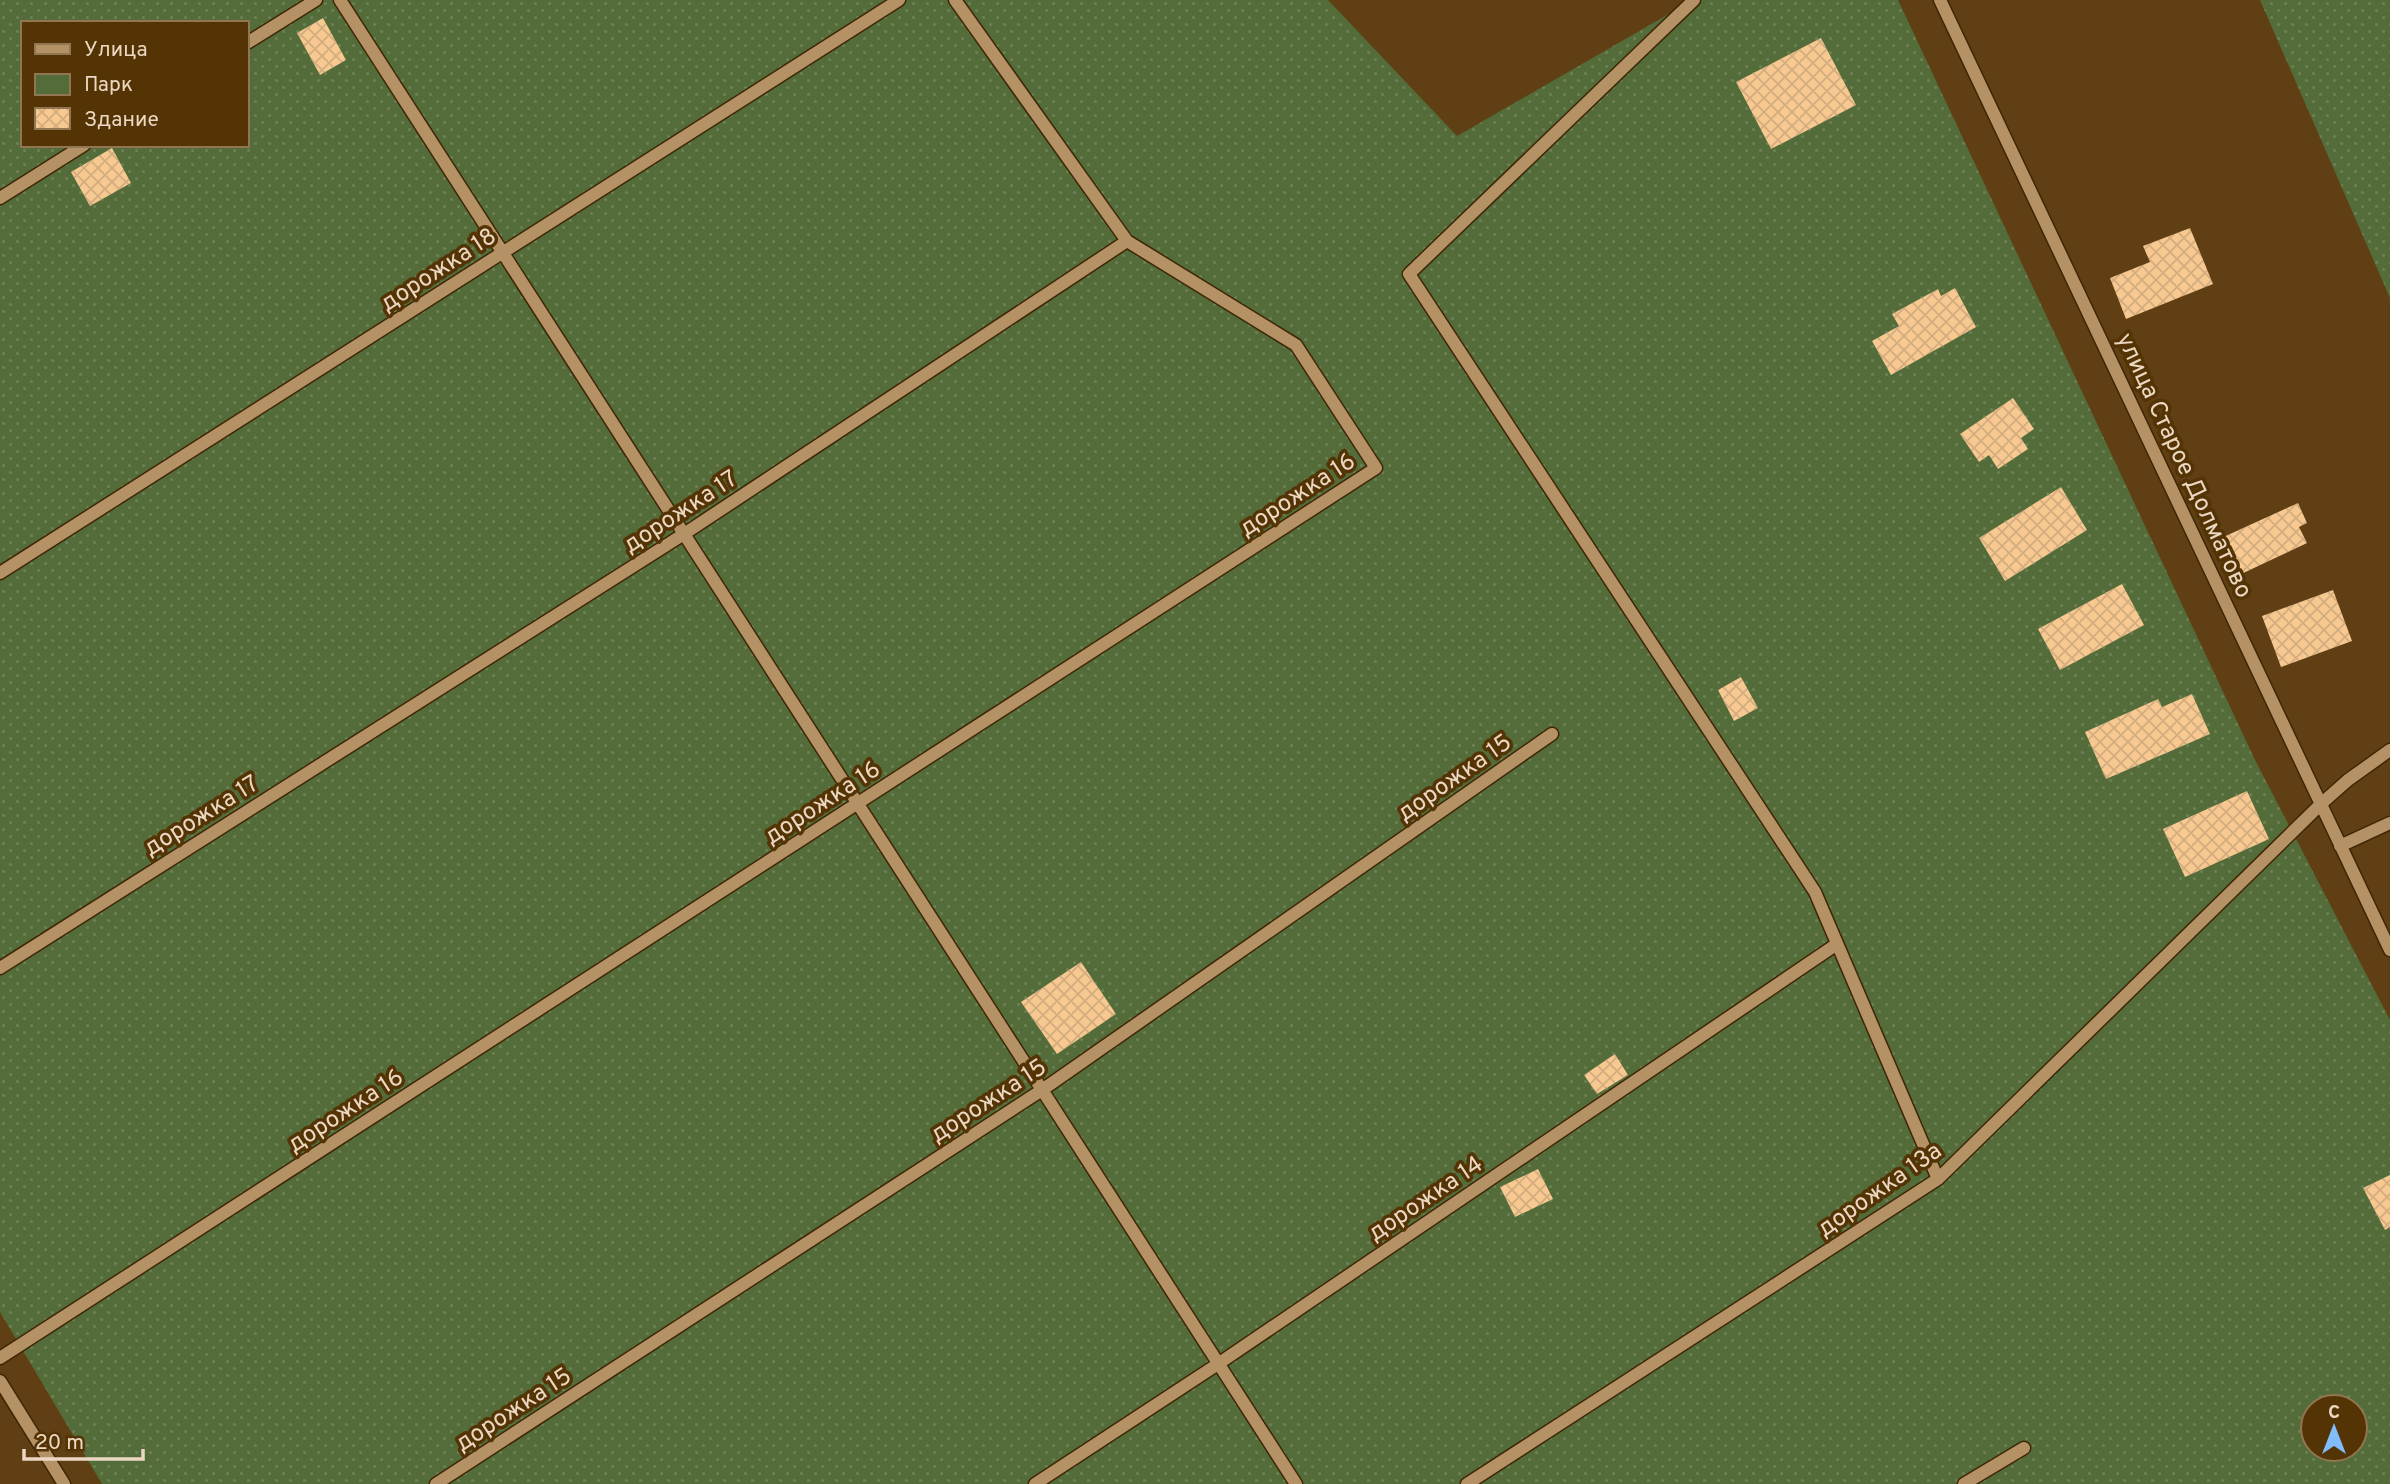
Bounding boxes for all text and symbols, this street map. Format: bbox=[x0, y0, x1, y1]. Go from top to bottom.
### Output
legend bbox=[21, 21, 248, 147]
text: Улица bbox=[84, 37, 148, 64]
text: Парк bbox=[84, 72, 133, 99]
text: Здание bbox=[84, 107, 159, 134]
street label: дорожка 18 bbox=[375, 222, 503, 319]
street label: улица Старое Долматово bbox=[2109, 329, 2258, 603]
street label: дорожка 16 bbox=[1235, 447, 1362, 544]
street label: дорожка 17 bbox=[618, 465, 744, 561]
street label: дорожка 15 bbox=[1392, 728, 1518, 829]
street label: дорожка 16 bbox=[760, 755, 887, 852]
street label: дорожка 17 bbox=[139, 769, 265, 864]
street label: дорожка 15 bbox=[925, 1053, 1053, 1150]
street label: дорожка 16 bbox=[283, 1063, 410, 1160]
street label: дорожка 13а bbox=[1812, 1137, 1948, 1245]
street label: дорожка 14 bbox=[1363, 1150, 1489, 1249]
street label: дорожка 15 bbox=[450, 1362, 578, 1459]
north arrow bbox=[2299, 1393, 2369, 1463]
text: С bbox=[2328, 1401, 2340, 1425]
scale bar bbox=[24, 1418, 144, 1462]
text: 20 m bbox=[35, 1430, 84, 1457]

